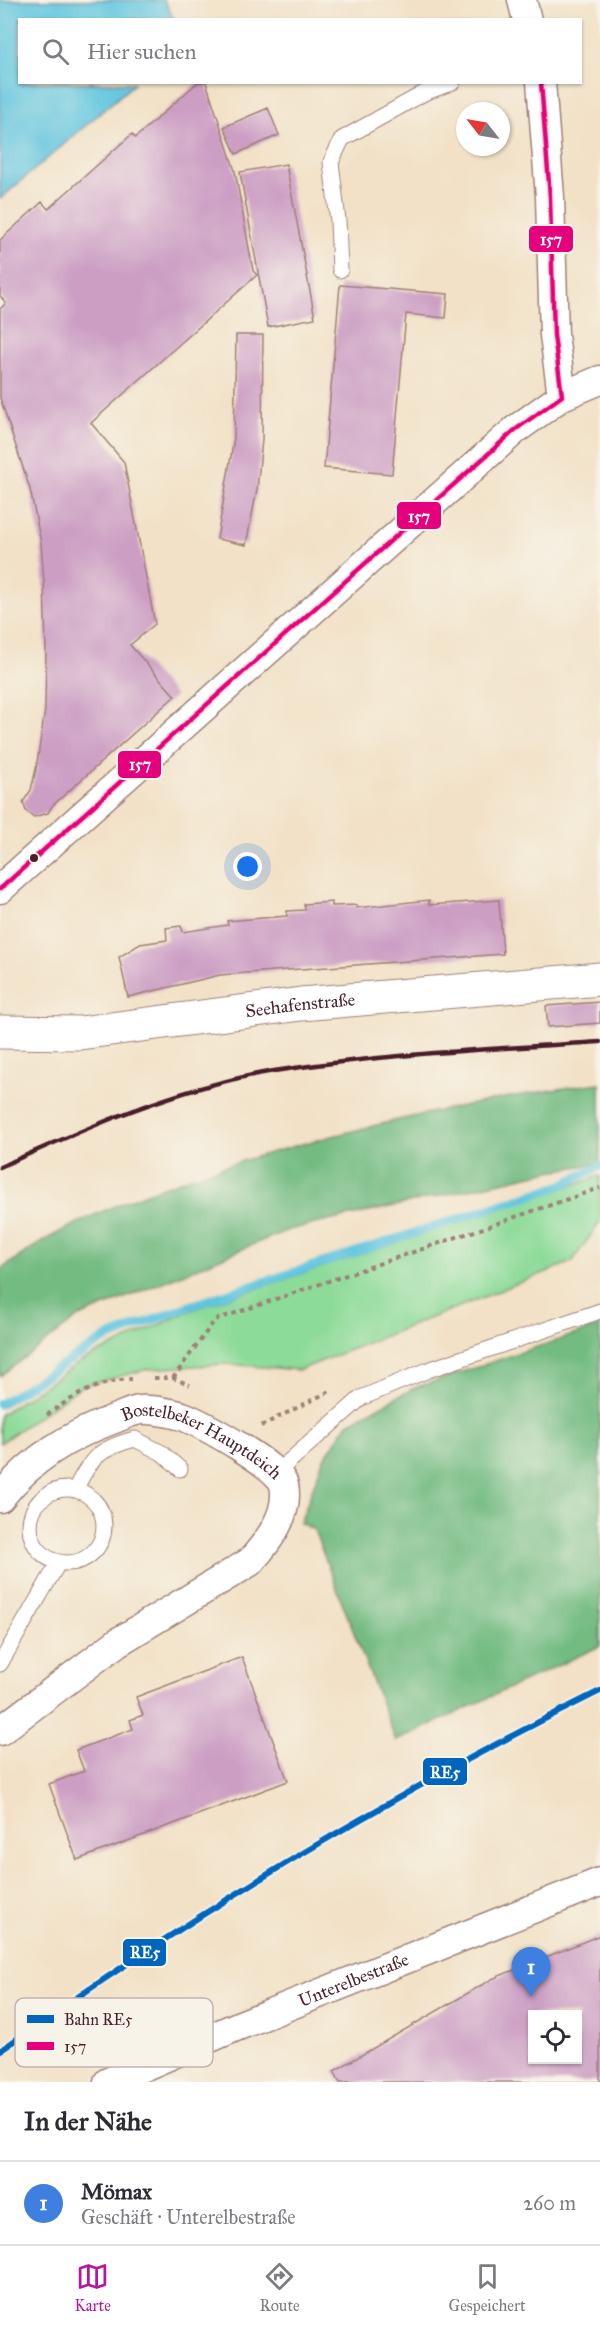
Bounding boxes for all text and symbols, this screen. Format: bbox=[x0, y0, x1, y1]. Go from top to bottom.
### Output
search box bbox=[18, 18, 582, 84]
icon: search bbox=[39, 35, 72, 68]
text: Hier suchen bbox=[87, 38, 196, 65]
north arrow bbox=[456, 102, 510, 156]
line badge: 157 bbox=[528, 225, 574, 253]
text: 157 bbox=[540, 230, 563, 249]
line badge: 157 bbox=[396, 501, 442, 530]
text: 157 bbox=[408, 507, 431, 526]
line badge: 157 bbox=[117, 750, 162, 779]
text: 157 bbox=[129, 755, 152, 774]
unlabelled marker bbox=[28, 852, 40, 864]
your location bbox=[233, 852, 262, 881]
street label: Seehafenstraße bbox=[244, 989, 356, 1022]
street label: Bostelbeker Hauptdeich bbox=[118, 1399, 286, 1484]
line badge: RE5 bbox=[422, 1757, 468, 1786]
text: RE5 bbox=[430, 1763, 461, 1782]
line badge: RE5 bbox=[122, 1938, 167, 1967]
text: RE5 bbox=[130, 1943, 161, 1962]
street label: Unterelbestraße bbox=[295, 1948, 412, 2012]
pin: 1 bbox=[512, 1948, 550, 1997]
legend bbox=[15, 1998, 213, 2067]
text: Bahn RE5 bbox=[64, 2010, 133, 2029]
map controls bbox=[528, 2010, 582, 2064]
button: locate bbox=[528, 2010, 582, 2064]
text: 157 bbox=[64, 2037, 86, 2056]
text: In der Nähe bbox=[24, 2105, 152, 2137]
text: Mömax bbox=[81, 2178, 152, 2205]
text: 1 bbox=[40, 2191, 47, 2215]
text: 260 m bbox=[523, 2191, 576, 2215]
text: Geschäft · Unterelbestraße bbox=[81, 2205, 296, 2229]
tab: Karte bbox=[74, 2260, 111, 2315]
tab: Route bbox=[260, 2260, 300, 2315]
tab: Gespeichert bbox=[448, 2260, 526, 2315]

